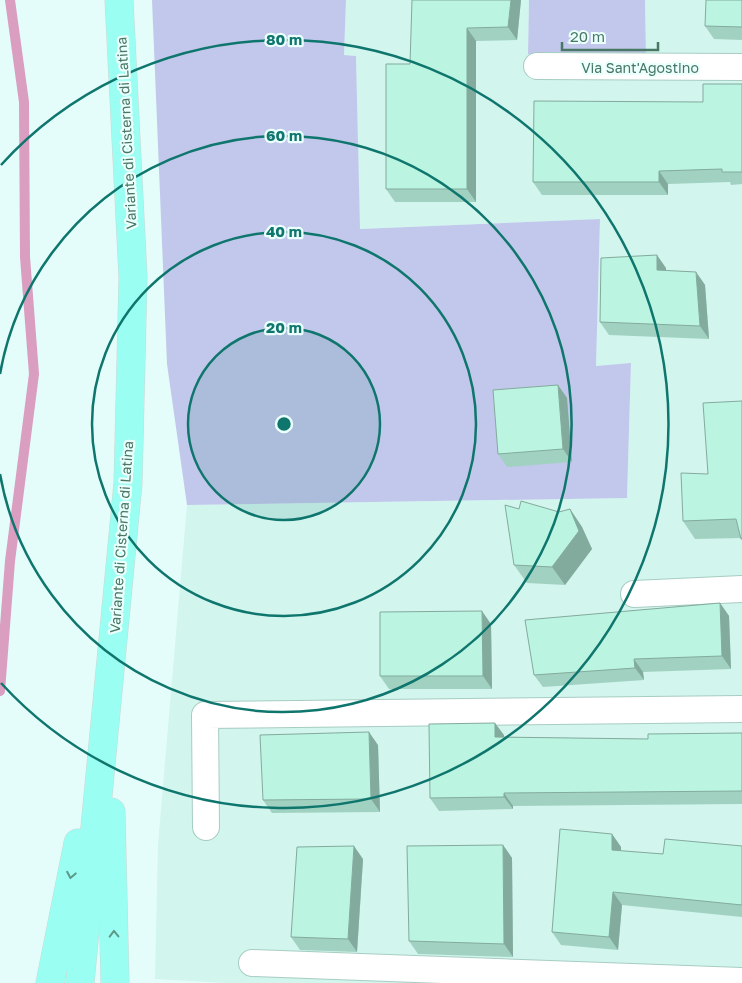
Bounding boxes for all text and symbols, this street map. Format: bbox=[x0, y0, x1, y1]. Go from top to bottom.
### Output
scale bar bbox=[562, 20, 658, 52]
text: 20 m bbox=[570, 27, 605, 45]
text: 80 m bbox=[266, 30, 302, 48]
street label: Variante di Cisterna di Latina bbox=[112, 36, 140, 230]
street label: Via Sant'Agostino bbox=[581, 59, 699, 76]
text: 60 m bbox=[266, 126, 302, 144]
text: 40 m bbox=[266, 222, 302, 240]
text: 20 m bbox=[266, 318, 302, 336]
centre of rings bbox=[275, 415, 293, 433]
street label: Variante di Cisterna di Latina bbox=[106, 440, 136, 634]
one-way arrow bbox=[67, 870, 77, 879]
one-way arrow bbox=[109, 930, 119, 938]

